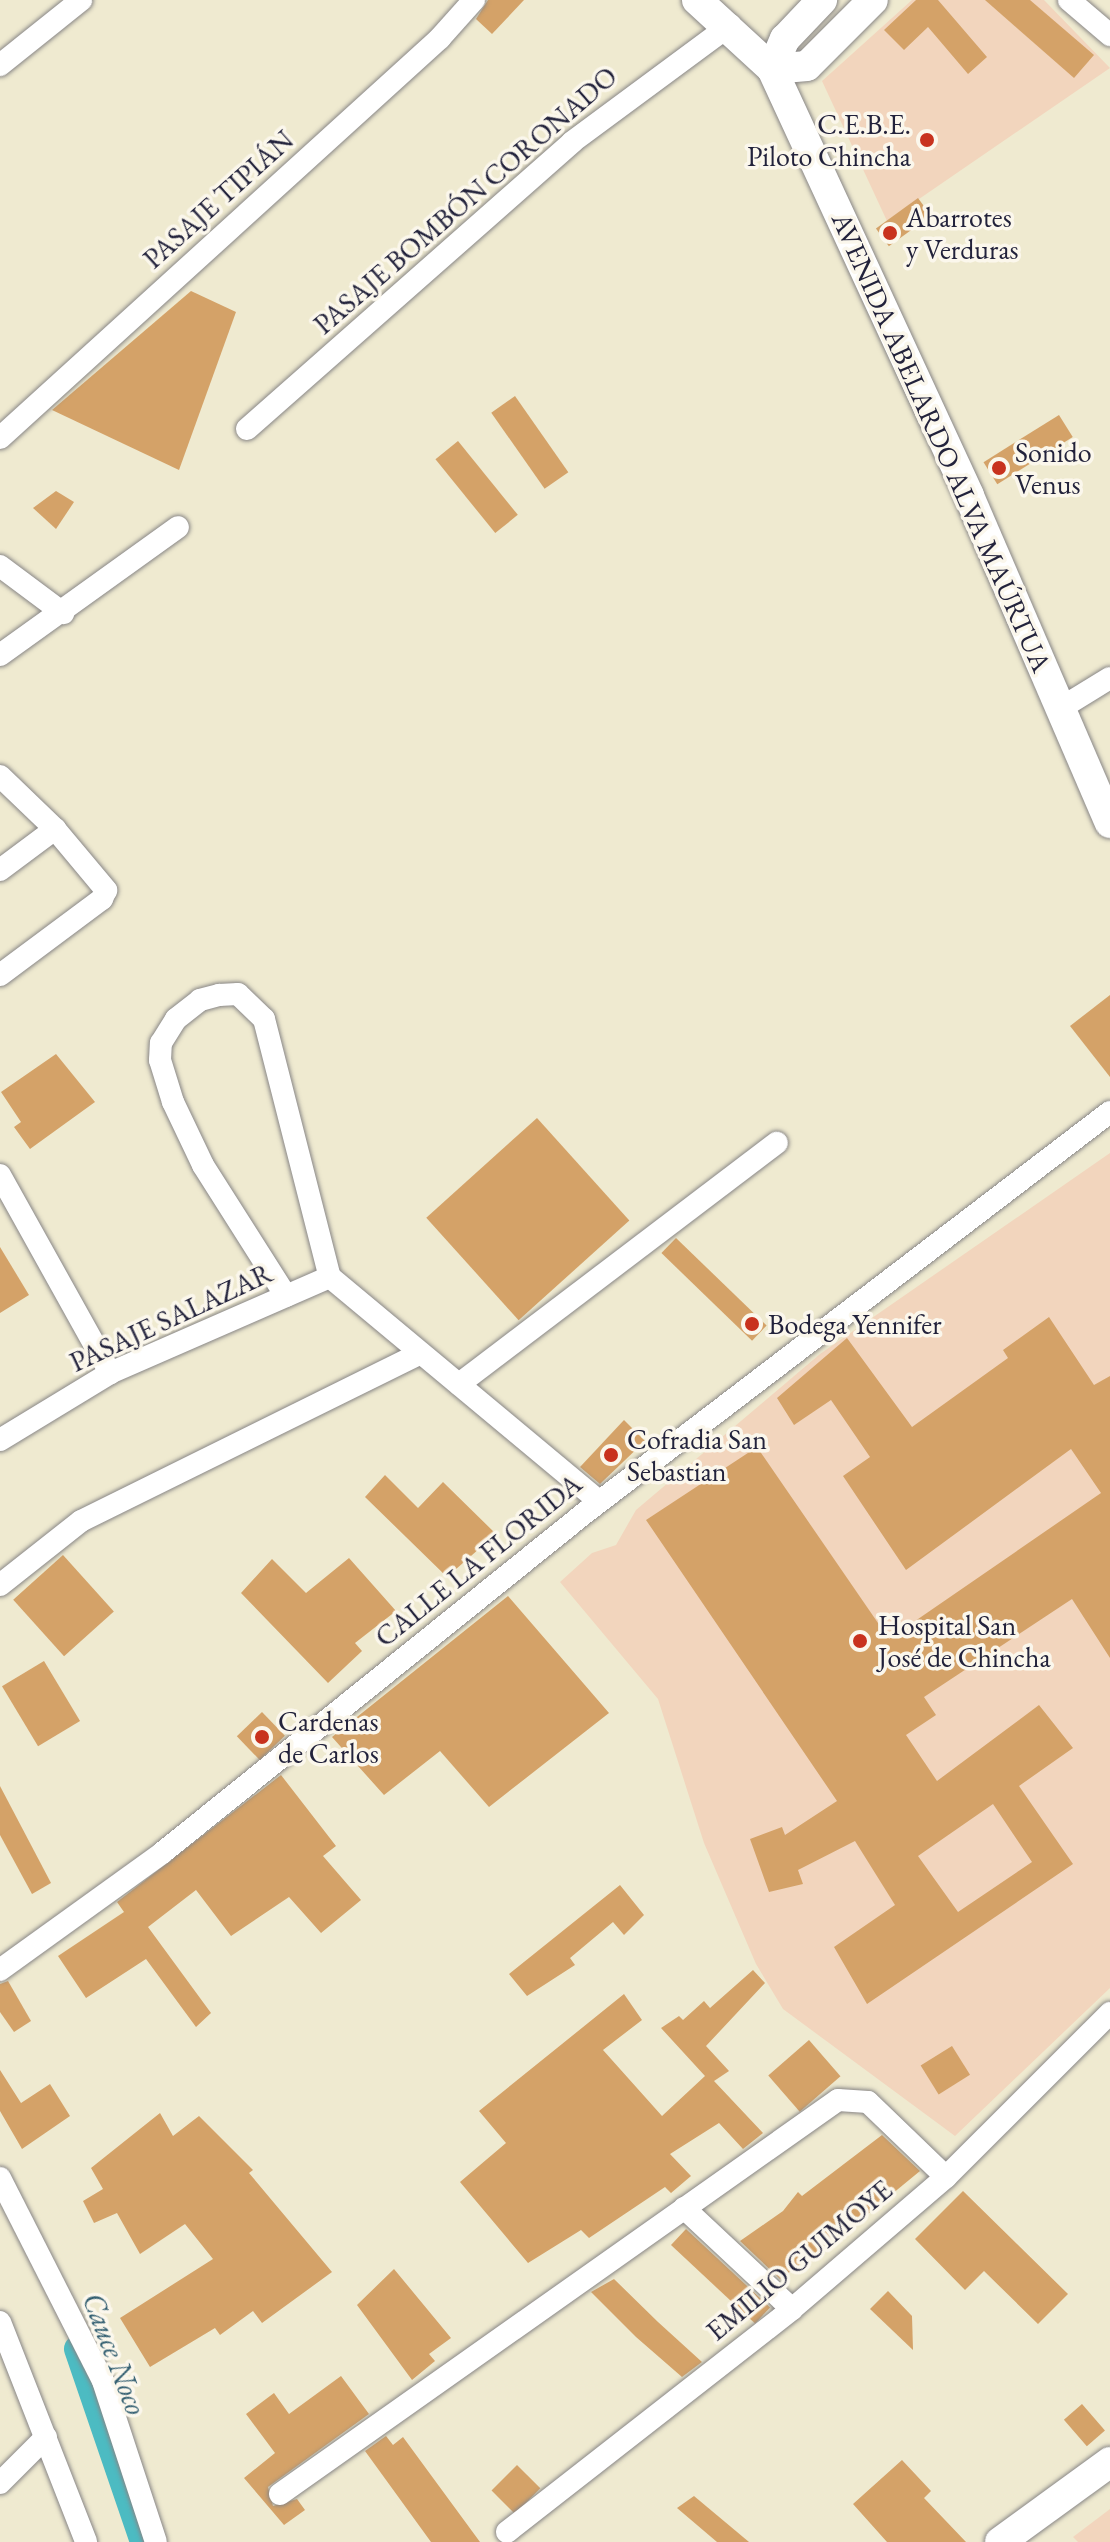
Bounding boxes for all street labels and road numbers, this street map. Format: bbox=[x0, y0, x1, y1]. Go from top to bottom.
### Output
street label: PASAJE BOMBÓN CORONADO bbox=[306, 59, 624, 341]
street label: PASAJE TIPIÁN bbox=[136, 123, 300, 275]
street label: AVENIDA ABELARDO ALVA MAÚRTUA bbox=[825, 207, 1059, 677]
street label: PASAJE SALAZAR bbox=[64, 1255, 278, 1379]
street label: CALLE LA FLORIDA bbox=[368, 1466, 588, 1654]
street label: EMILIO GUIMOYE bbox=[699, 2173, 899, 2347]

